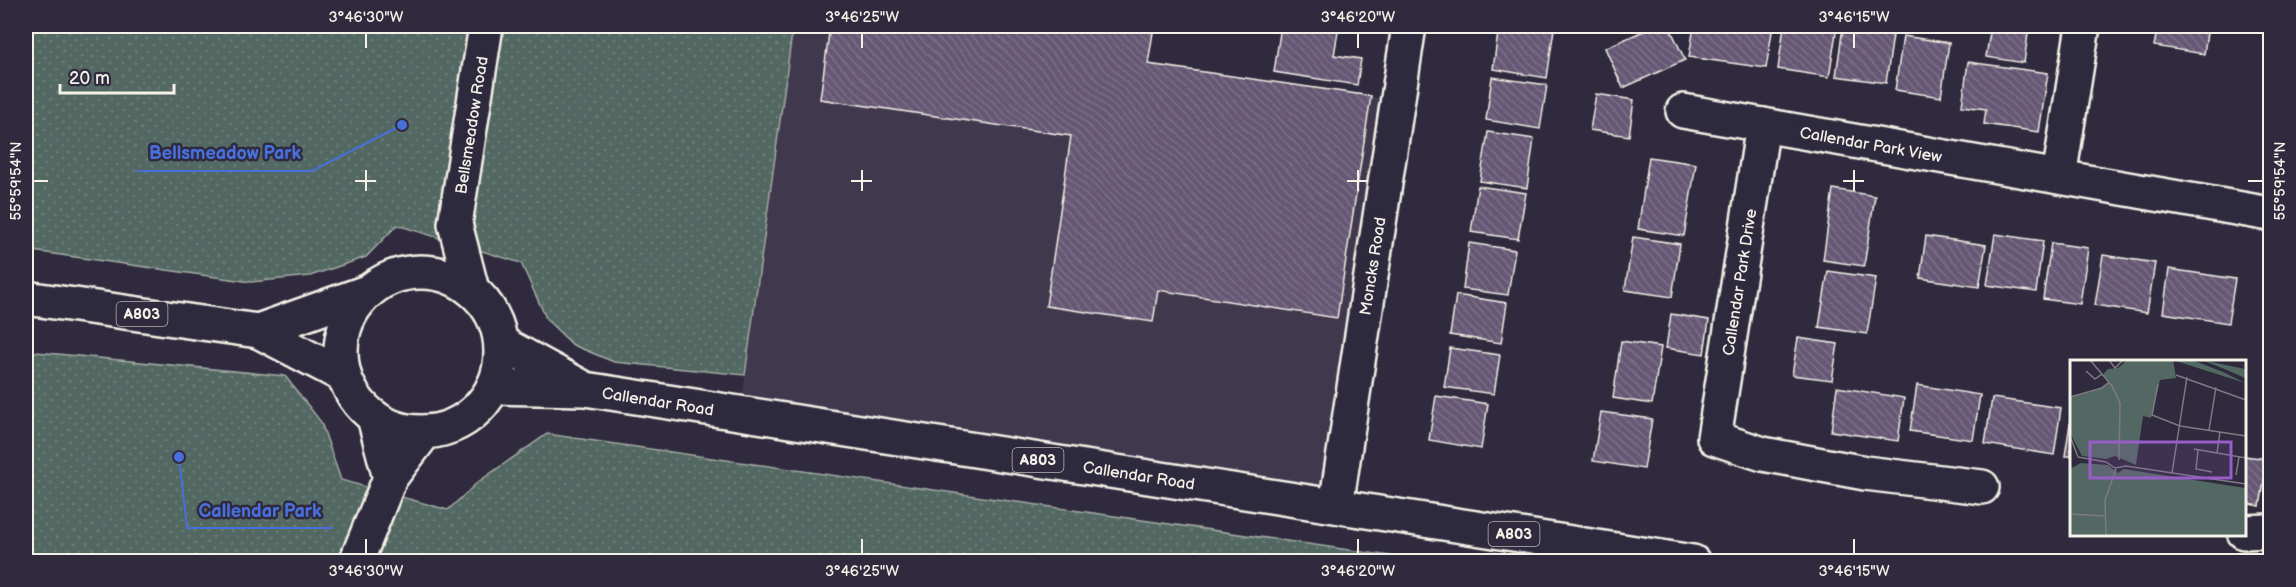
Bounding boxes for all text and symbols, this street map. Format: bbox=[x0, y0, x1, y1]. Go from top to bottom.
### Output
text: 3°46'30"W bbox=[329, 8, 404, 27]
text: 3°46'25"W bbox=[825, 8, 899, 27]
text: 3°46'20"W bbox=[1321, 8, 1396, 27]
text: 3°46'15"W bbox=[1818, 8, 1890, 27]
street label: Bellsmeadow Road bbox=[452, 55, 493, 195]
scale bar bbox=[60, 57, 174, 95]
text: 20 m bbox=[69, 68, 110, 89]
street label: Callendar Park View bbox=[1798, 124, 1944, 167]
callout: Bellsmeadow Park bbox=[137, 135, 312, 171]
text: 55°59'54"N bbox=[7, 141, 26, 221]
text: 55°59'54"N bbox=[2271, 141, 2290, 221]
text: Bellsmeadow Park bbox=[149, 143, 301, 164]
street label: Callendar Park Drive bbox=[1719, 207, 1762, 357]
street label: Moncks Road bbox=[1356, 216, 1391, 317]
road number: A803 bbox=[116, 302, 168, 326]
inset map bbox=[2070, 360, 2245, 536]
street label: Callendar Road bbox=[600, 384, 715, 421]
road number: A803 bbox=[1012, 448, 1064, 472]
street label: Callendar Road bbox=[1081, 458, 1196, 495]
callout: Callendar Park bbox=[187, 492, 333, 528]
text: Callendar Park bbox=[199, 501, 322, 522]
road number: A803 bbox=[1488, 522, 1540, 546]
text: 3°46'30"W bbox=[329, 562, 404, 581]
text: 3°46'25"W bbox=[825, 562, 899, 581]
text: 3°46'20"W bbox=[1321, 562, 1396, 581]
text: 3°46'15"W bbox=[1818, 562, 1890, 581]

